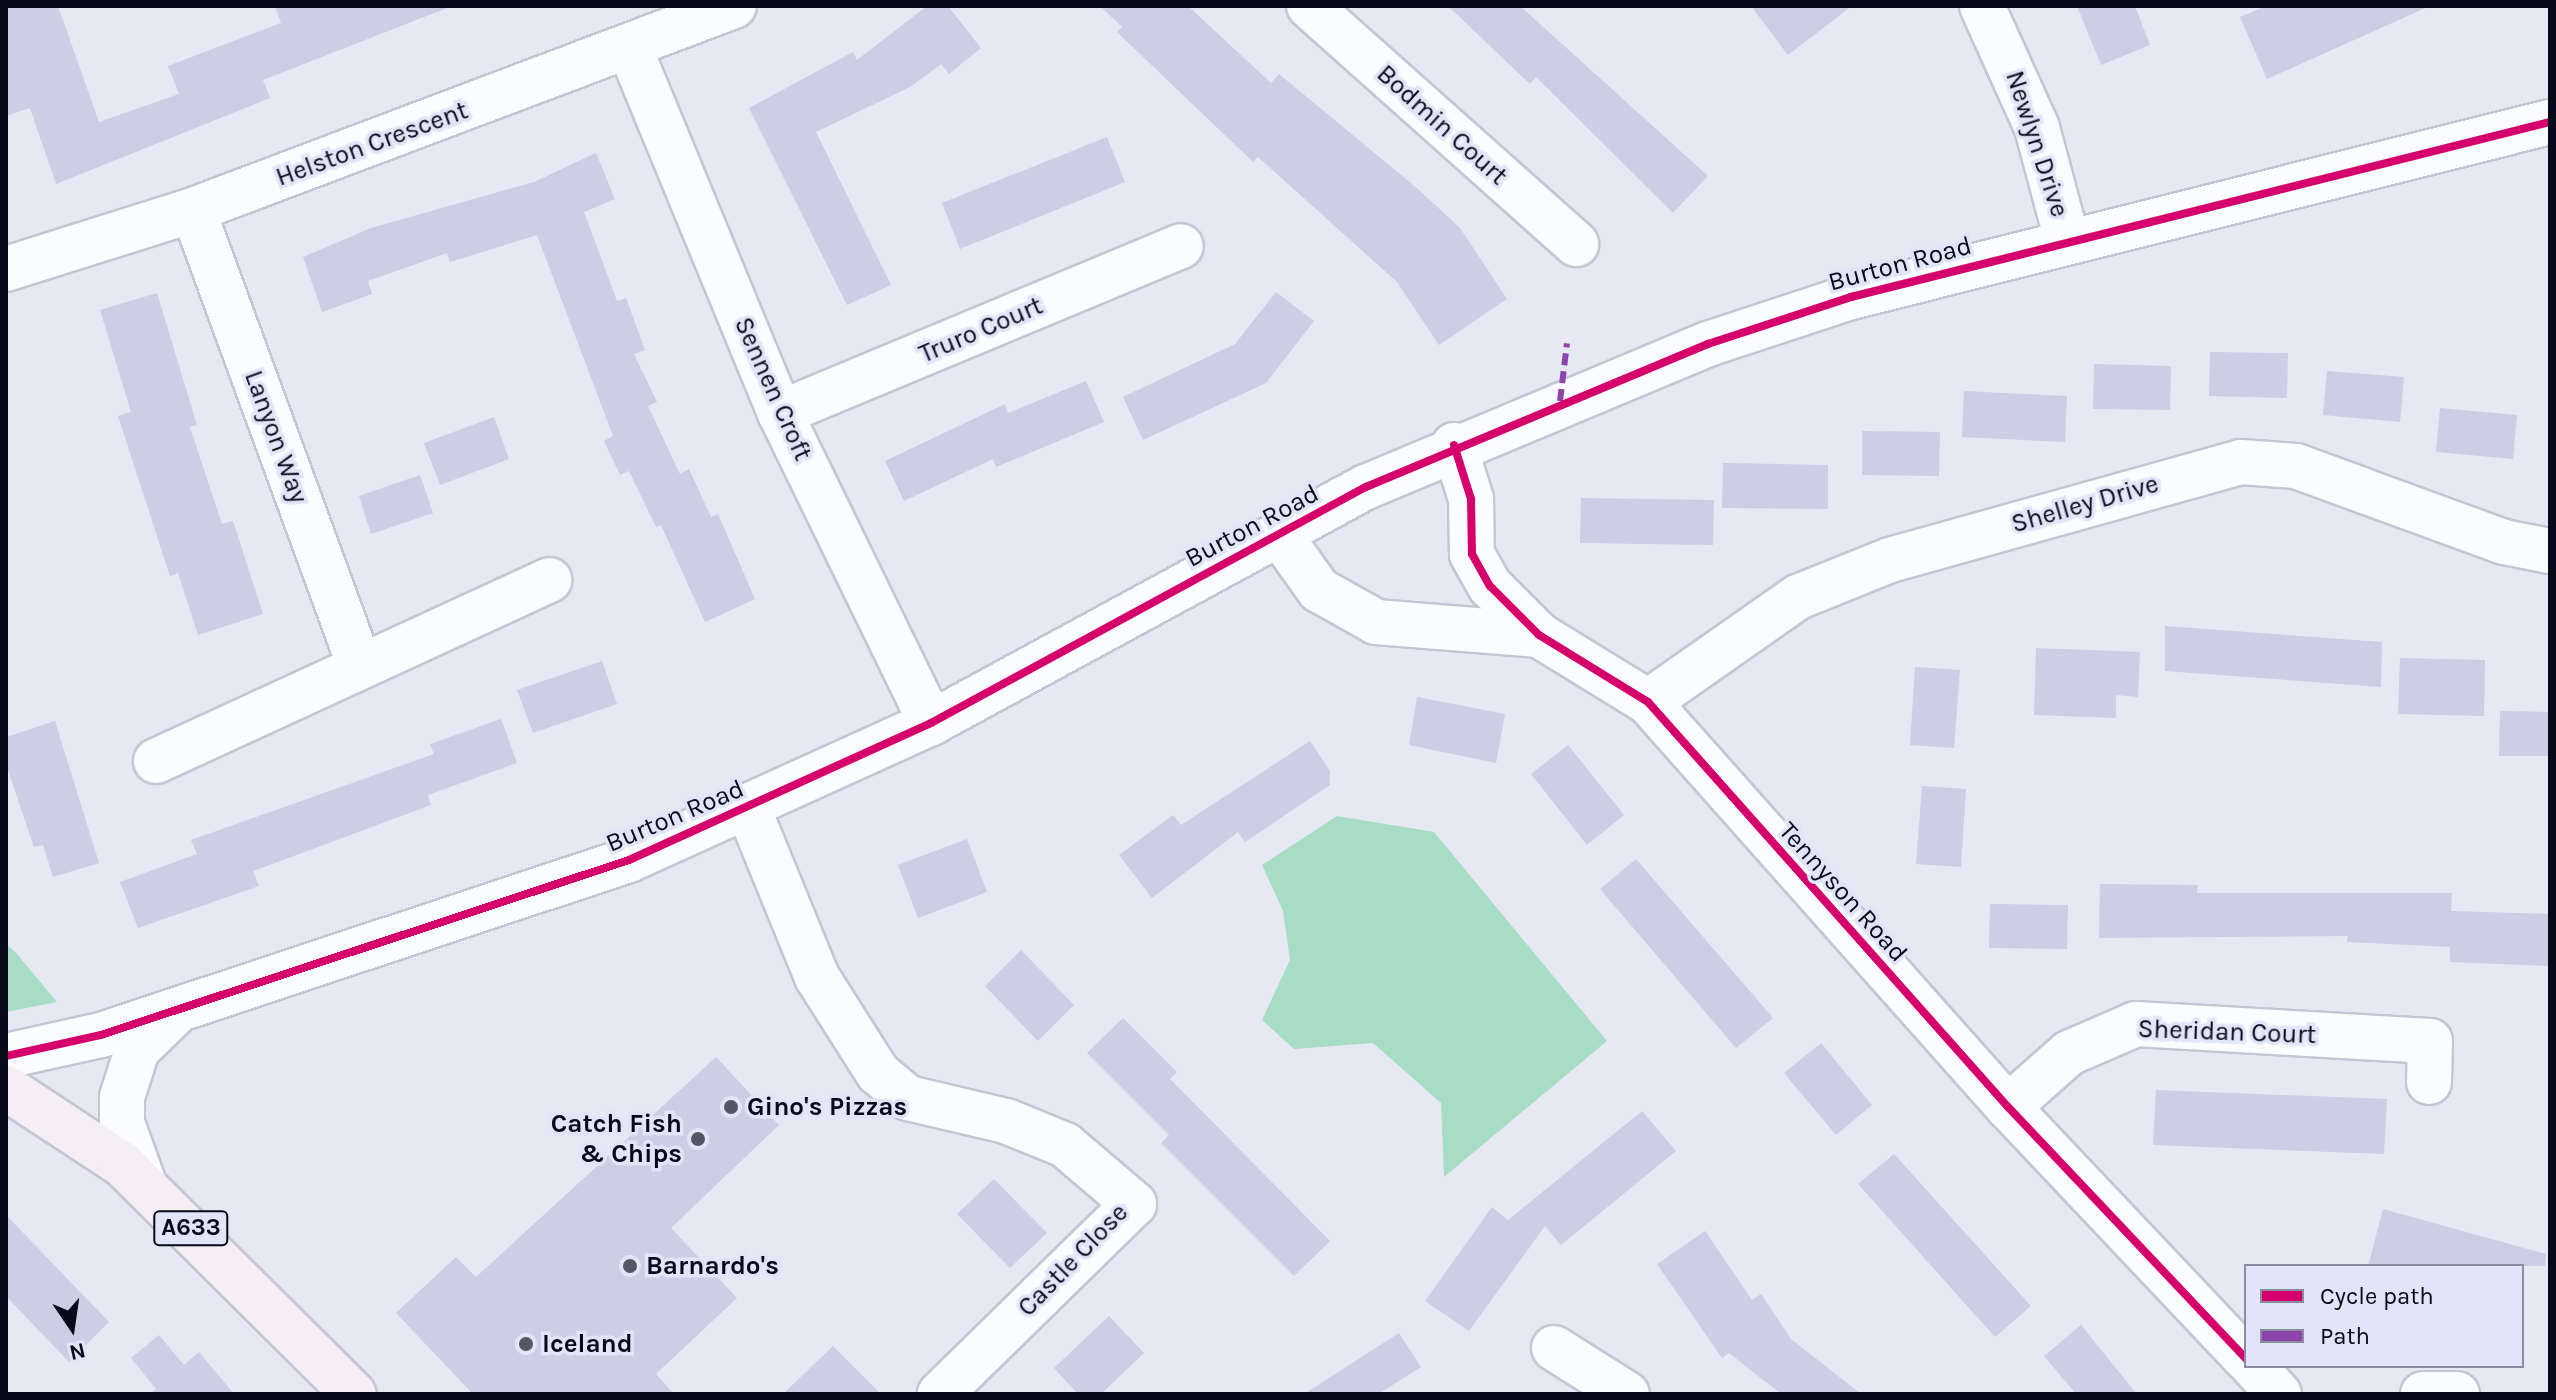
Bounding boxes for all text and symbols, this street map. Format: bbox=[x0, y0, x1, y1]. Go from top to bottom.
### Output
street label: Bodmin Court bbox=[1370, 58, 1514, 192]
street label: Newlyn Drive bbox=[1999, 67, 2075, 221]
street label: Helston Crescent bbox=[272, 95, 472, 193]
street label: Burton Road bbox=[1825, 230, 1975, 298]
street label: Truro Court bbox=[915, 290, 1047, 370]
street label: Sennen Croft bbox=[727, 312, 819, 466]
street label: Lanyon Way bbox=[238, 366, 314, 508]
street label: Shelley Drive bbox=[2008, 468, 2162, 540]
street label: Burton Road bbox=[1180, 478, 1324, 574]
street label: Burton Road bbox=[601, 773, 749, 859]
street label: Tennyson Road bbox=[1772, 816, 1914, 968]
street label: Sheridan Court bbox=[2137, 1013, 2317, 1051]
place label: Gino's Pizzas bbox=[747, 1091, 907, 1123]
marker: Gino's Pizzas bbox=[722, 1098, 740, 1116]
place label: Catch Fish & Chips bbox=[551, 1108, 682, 1170]
marker: Catch Fish & Chips bbox=[689, 1130, 707, 1148]
street label: Castle Close bbox=[1011, 1197, 1135, 1323]
road number: A633 bbox=[153, 1208, 229, 1248]
place label: Barnardo's bbox=[646, 1250, 779, 1282]
marker: Barnardo's bbox=[621, 1257, 639, 1275]
legend bbox=[2244, 1264, 2524, 1368]
text: Cycle path bbox=[2320, 1282, 2434, 1310]
north arrow bbox=[32, 1288, 112, 1368]
text: Path bbox=[2320, 1322, 2370, 1350]
place label: Iceland bbox=[542, 1328, 633, 1360]
marker: Iceland bbox=[517, 1335, 535, 1353]
text: N bbox=[67, 1337, 88, 1366]

